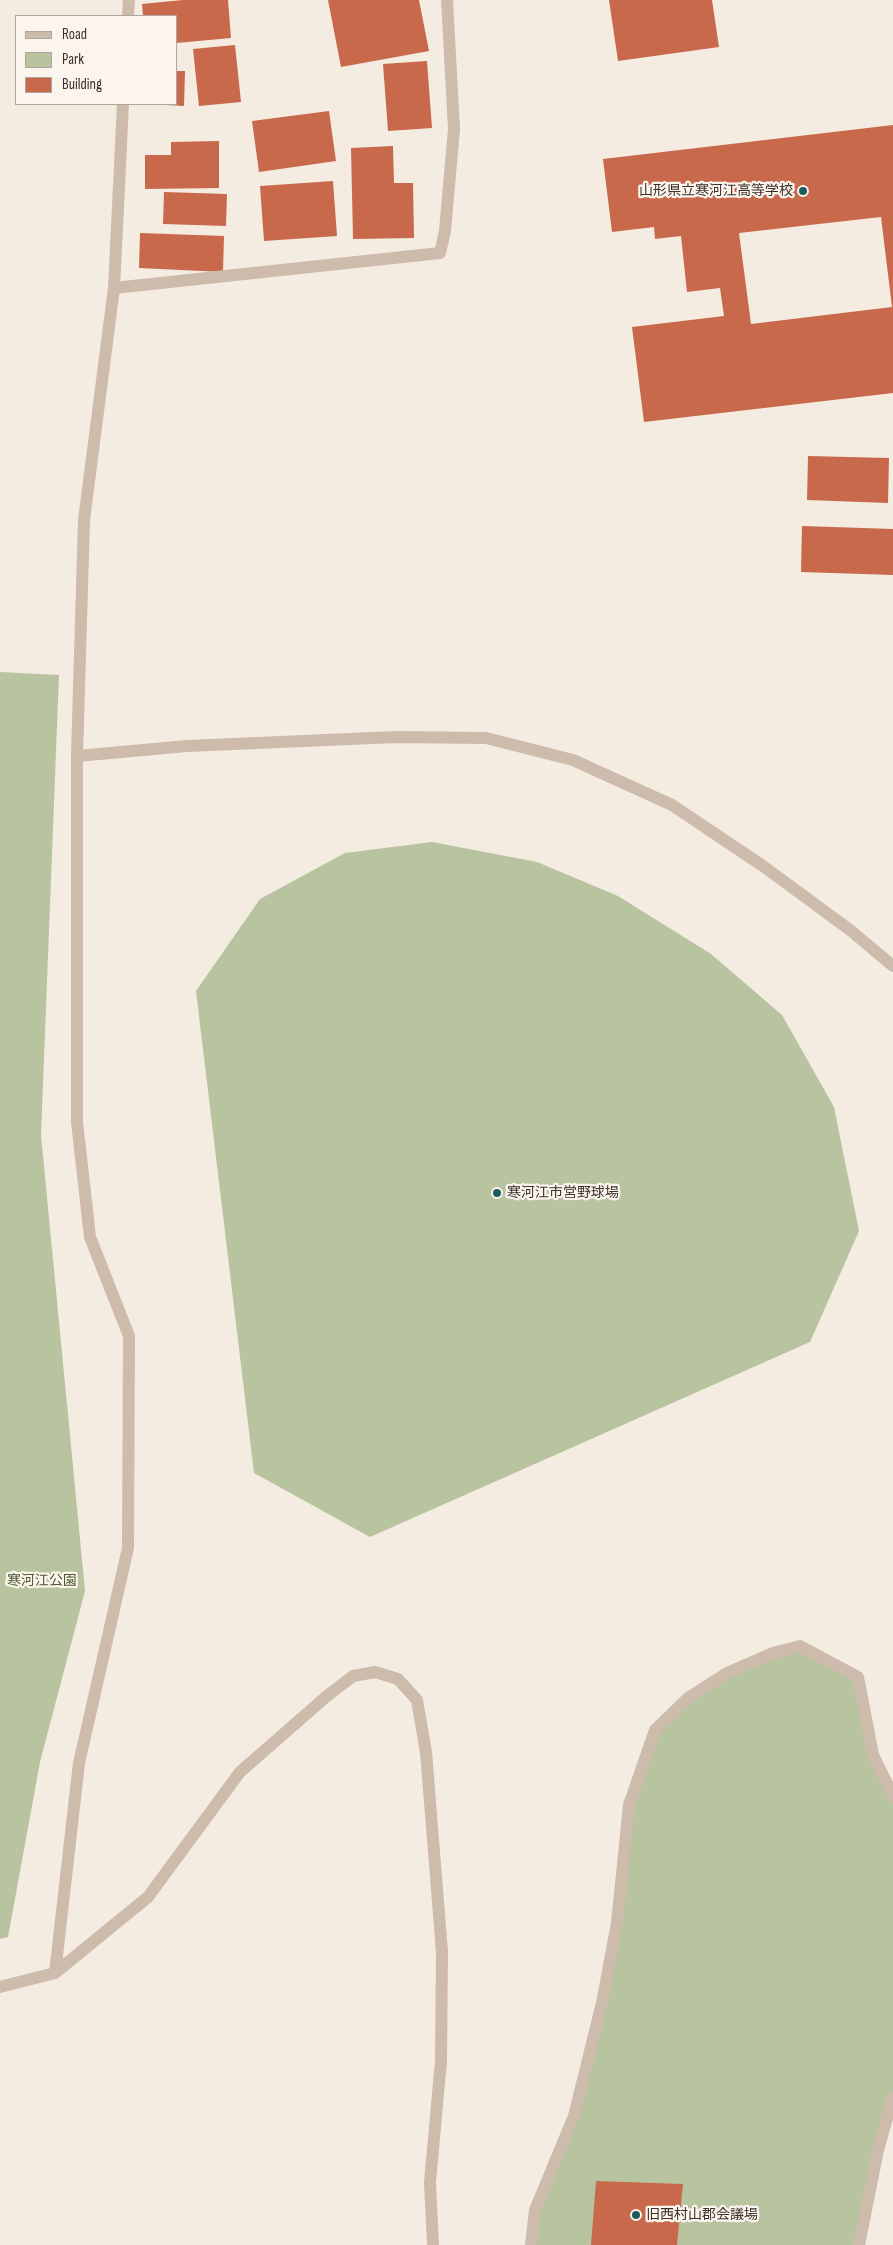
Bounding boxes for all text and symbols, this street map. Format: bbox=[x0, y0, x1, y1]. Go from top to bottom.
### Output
legend bbox=[15, 15, 178, 105]
text: Road bbox=[62, 25, 87, 44]
text: Park bbox=[62, 50, 84, 69]
text: Building bbox=[62, 75, 102, 94]
place label: 山形県立寒河江高等学校 bbox=[639, 183, 793, 199]
marker: 山形県立寒河江高等学校 bbox=[797, 185, 809, 197]
place label: 寒河江市営野球場 bbox=[507, 1185, 619, 1201]
marker: 寒河江市営野球場 bbox=[491, 1187, 503, 1199]
park label: 寒河江公園 bbox=[7, 1573, 77, 1589]
place label: 旧西村山郡会議場 bbox=[646, 2207, 758, 2223]
marker: 旧西村山郡会議場 bbox=[630, 2209, 642, 2221]

